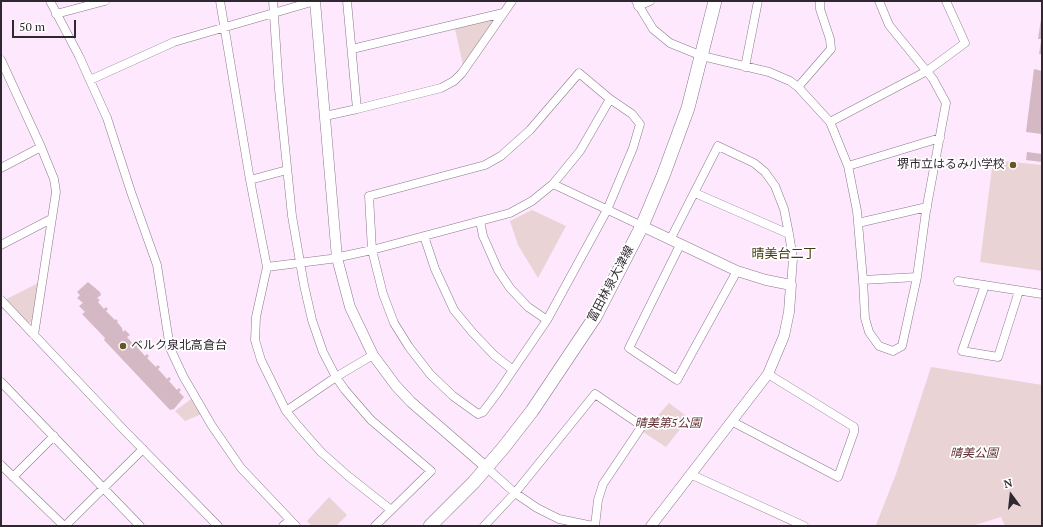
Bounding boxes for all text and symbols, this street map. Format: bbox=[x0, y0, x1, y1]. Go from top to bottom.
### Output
scale bar bbox=[14, 12, 78, 38]
text: 50 m bbox=[19, 19, 45, 34]
place label: 堺市立はるみ小学校 bbox=[897, 158, 1005, 172]
marker: 堺市立はるみ小学校 bbox=[1008, 160, 1018, 170]
street label: 富田林泉大津線 bbox=[585, 244, 637, 324]
district label: 晴美台二丁 bbox=[752, 246, 816, 262]
place label: ベルク泉北高倉台 bbox=[131, 339, 227, 353]
marker: ベルク泉北高倉台 bbox=[118, 341, 128, 351]
park label: 晴美第5公園 bbox=[635, 417, 701, 431]
park label: 晴美公園 bbox=[950, 447, 998, 461]
north arrow bbox=[991, 475, 1031, 515]
text: N bbox=[1002, 476, 1014, 491]

